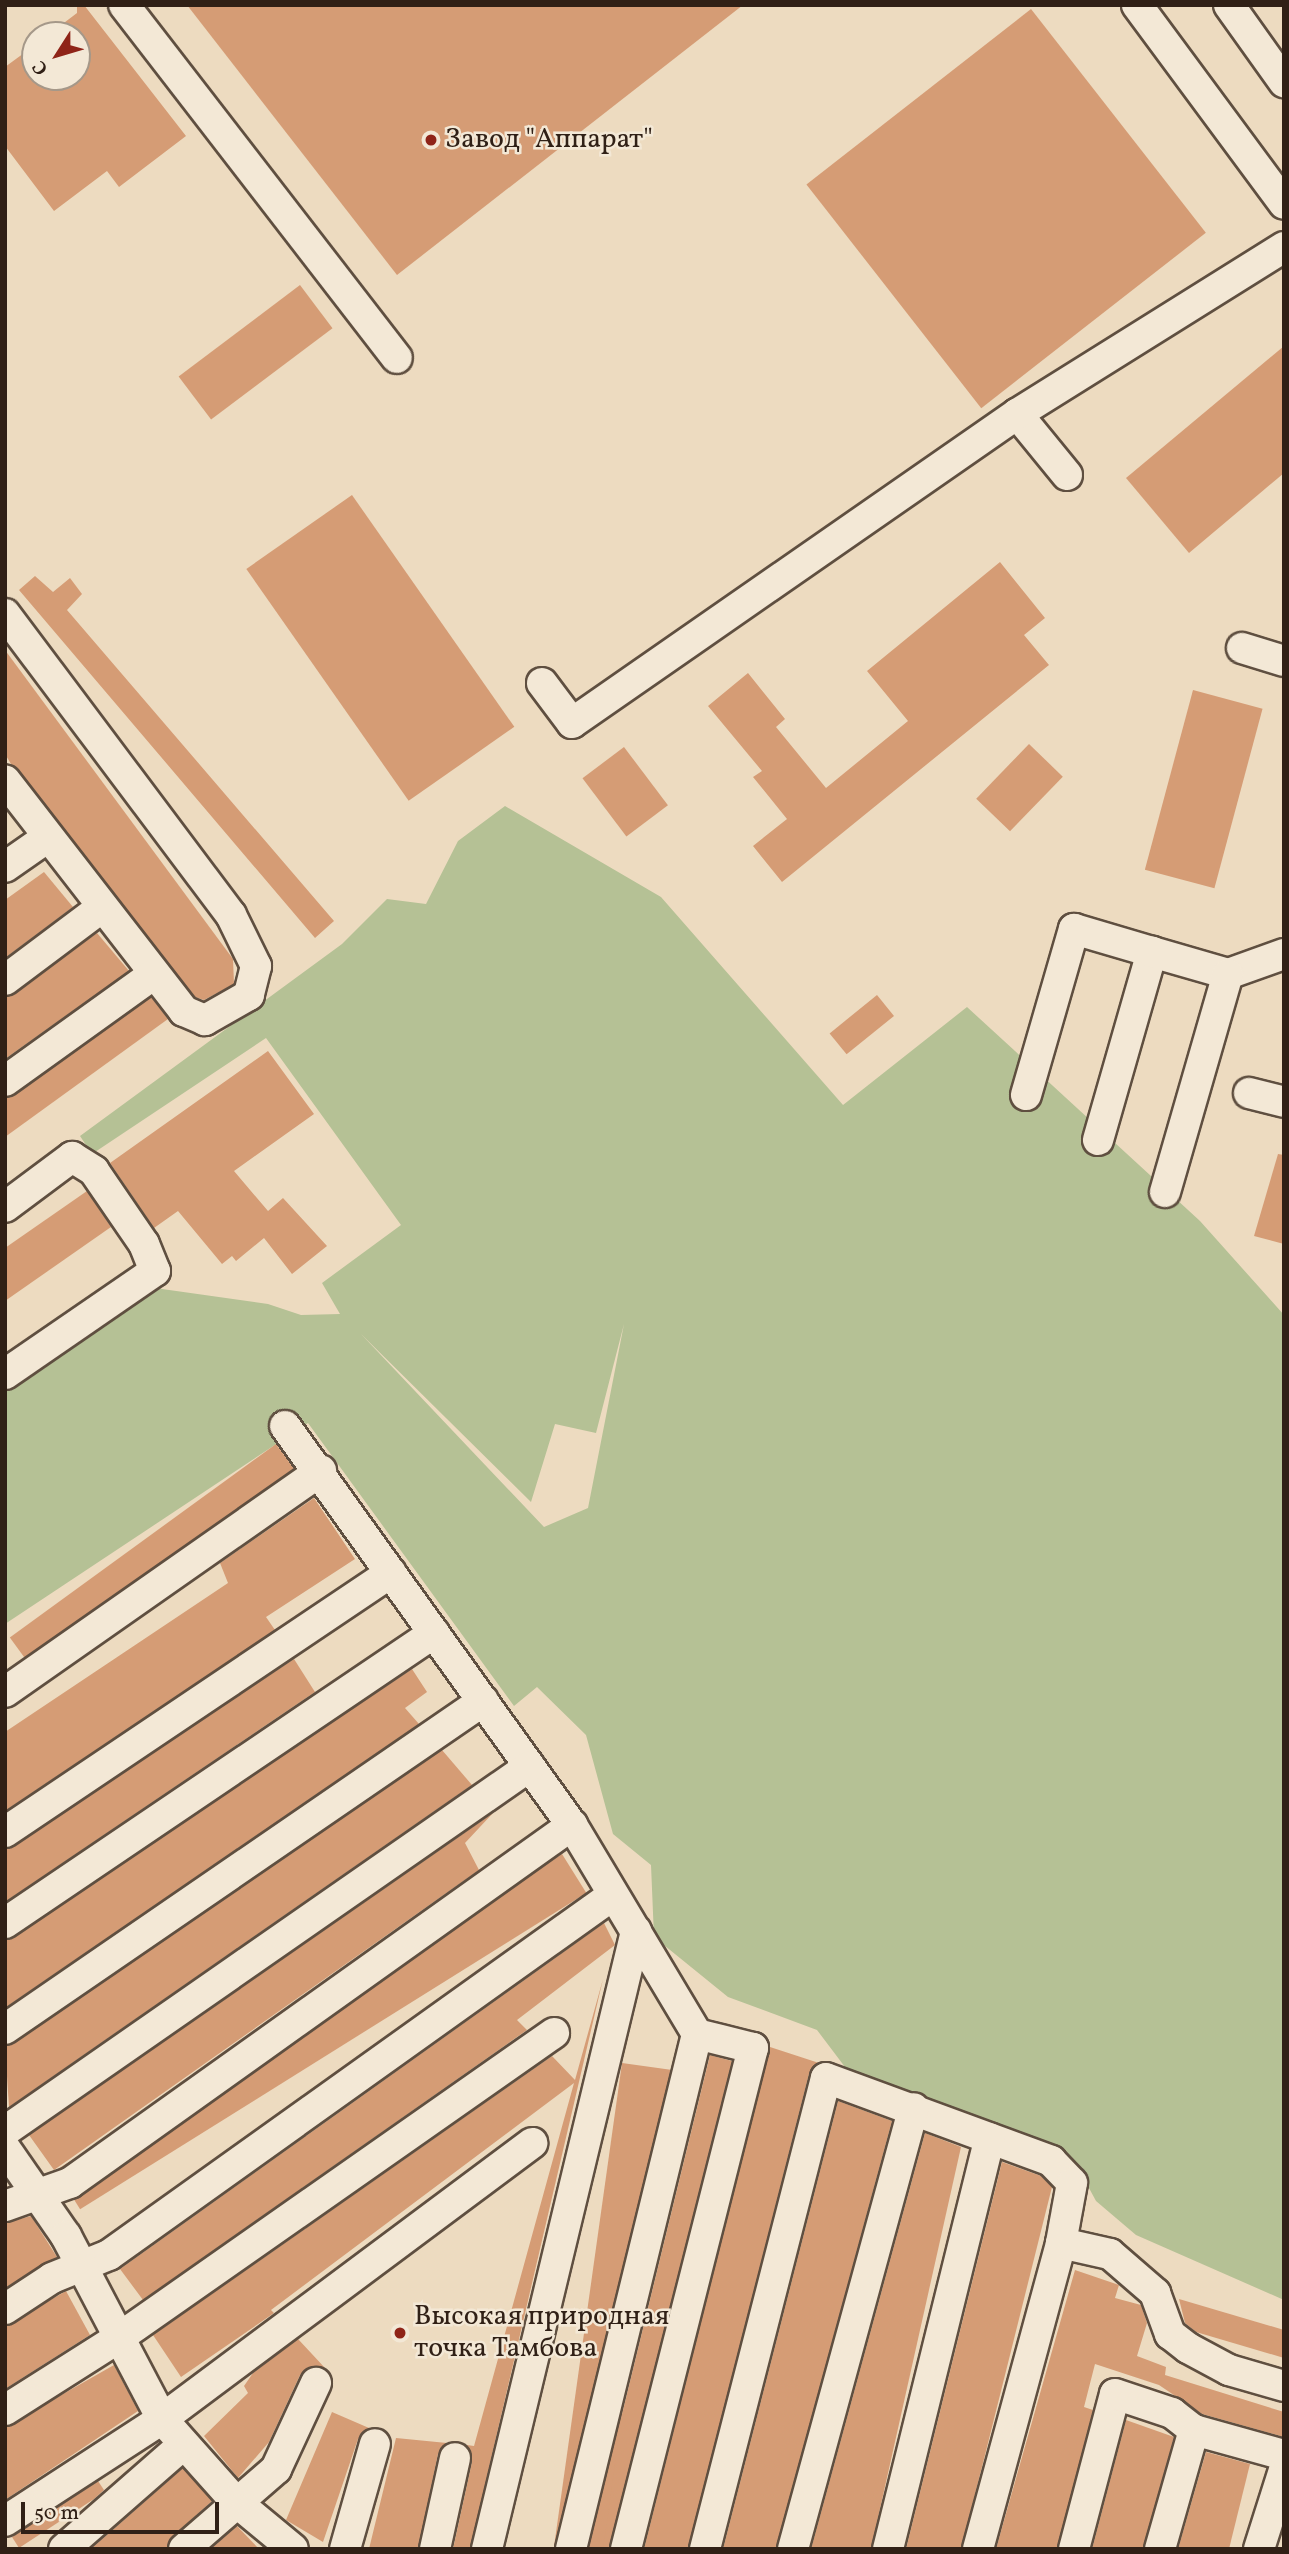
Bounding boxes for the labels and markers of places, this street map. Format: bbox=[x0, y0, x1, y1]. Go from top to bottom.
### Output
place label: Завод "Аппарат" bbox=[445, 123, 653, 157]
marker: Завод "Аппарат" bbox=[423, 132, 439, 148]
place label: Высокая природная точка Тамбова bbox=[414, 2300, 669, 2366]
marker: Высокая природная точка Тамбова bbox=[392, 2325, 408, 2341]

